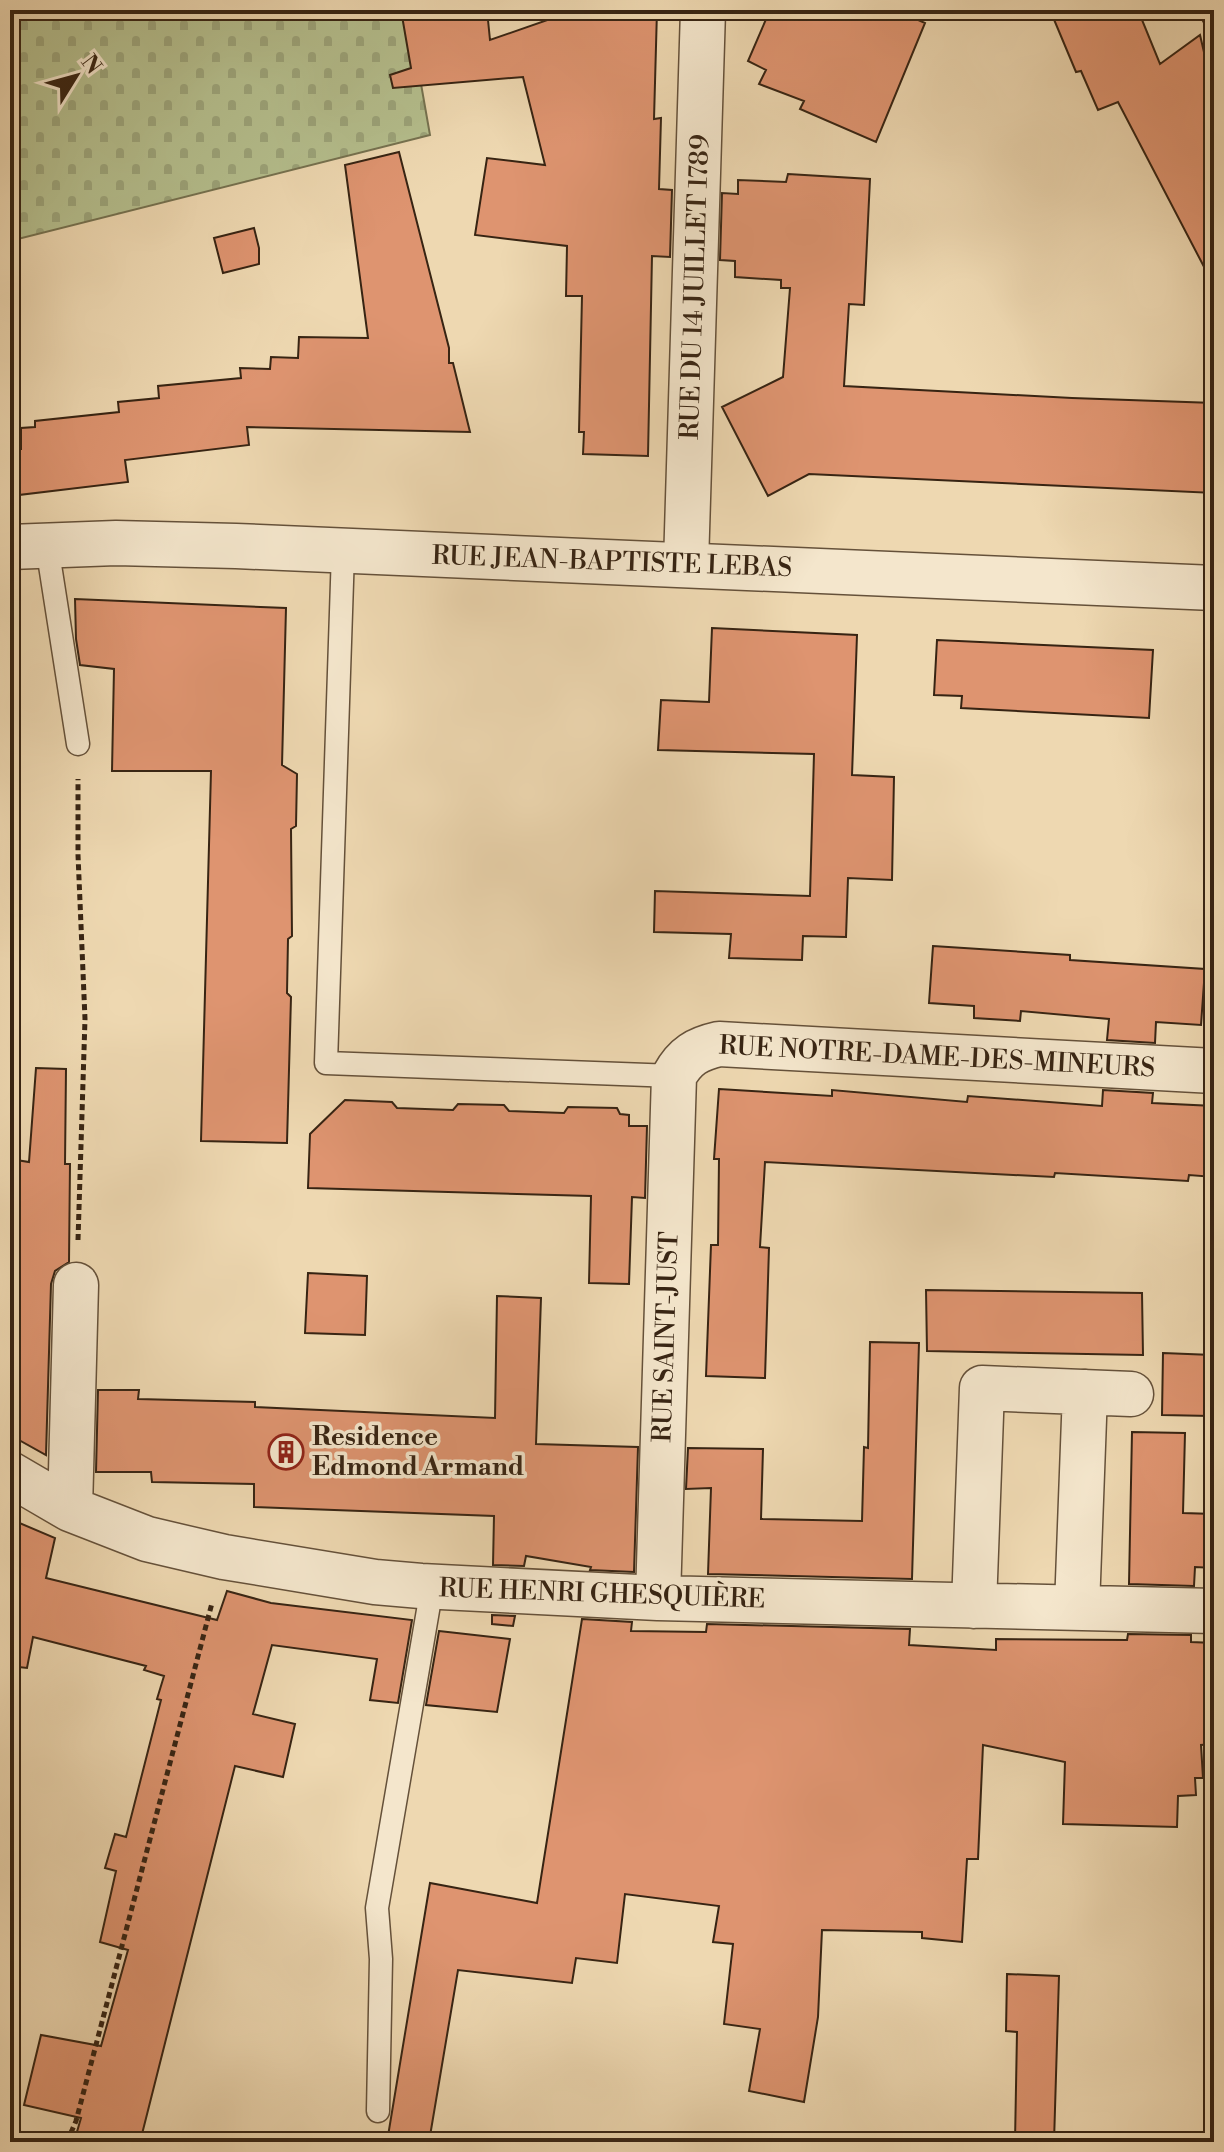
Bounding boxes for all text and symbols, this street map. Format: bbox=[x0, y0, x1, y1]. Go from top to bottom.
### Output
north arrow bbox=[36, 36, 116, 116]
text: N bbox=[75, 50, 107, 80]
street label: RUE DU 14 JUILLET 1789 bbox=[674, 134, 716, 440]
street label: RUE JEAN-BAPTISTE LEBAS bbox=[431, 540, 793, 584]
street label: RUE NOTRE-DAME-DES-MINEURS bbox=[718, 1030, 1156, 1084]
street label: RUE SAINT-JUST bbox=[646, 1231, 686, 1443]
place label: Residence Edmond Armand bbox=[312, 1421, 524, 1483]
building icon: Residence Edmond Armand bbox=[267, 1433, 305, 1471]
street label: RUE HENRI GHESQUIÈRE bbox=[438, 1570, 766, 1616]

